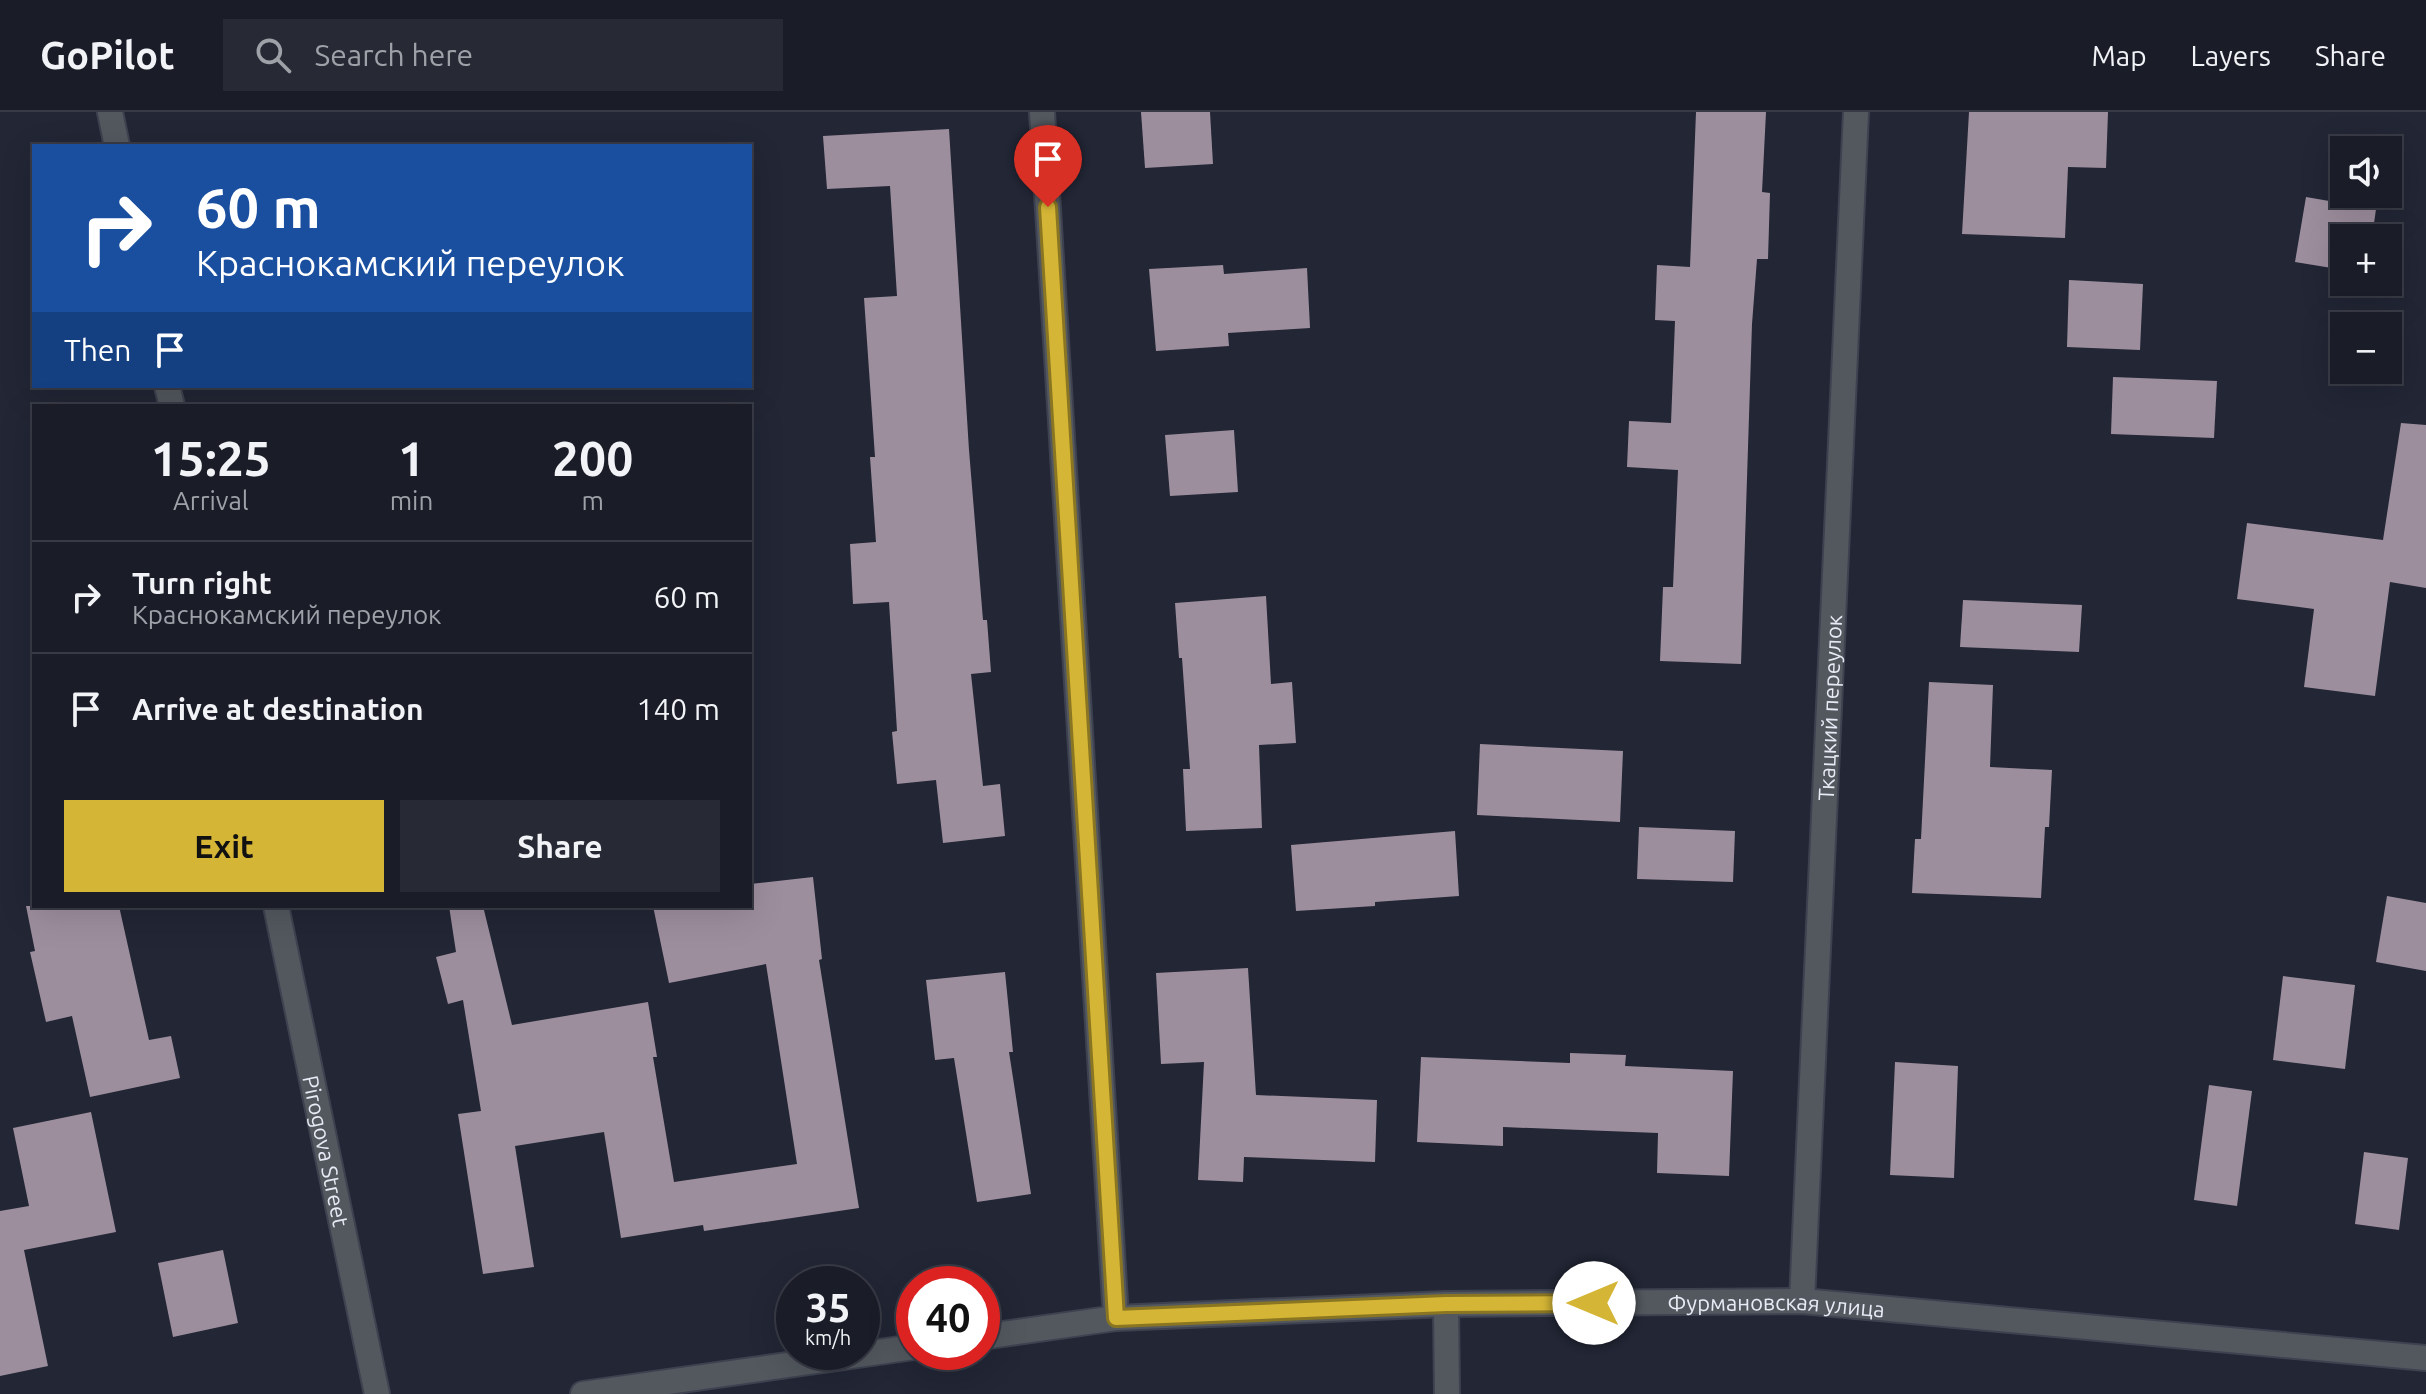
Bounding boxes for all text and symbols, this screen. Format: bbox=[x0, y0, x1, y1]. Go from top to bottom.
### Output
search box bbox=[223, 19, 783, 91]
icon: search bbox=[251, 33, 295, 77]
text: GoPilot bbox=[40, 34, 175, 76]
text: Search here bbox=[315, 38, 473, 72]
text: Map bbox=[2091, 40, 2147, 71]
text: Layers bbox=[2191, 40, 2271, 71]
text: Share bbox=[2315, 40, 2386, 71]
pin bbox=[1014, 125, 1082, 207]
map controls bbox=[2330, 136, 2402, 384]
button: sound bbox=[2330, 136, 2402, 208]
icon: arrive bbox=[1026, 137, 1070, 181]
icon: right bbox=[64, 176, 168, 280]
text: 60 m bbox=[196, 176, 321, 239]
button: + bbox=[2330, 224, 2402, 296]
text: Краснокамский переулок bbox=[196, 242, 625, 283]
button: − bbox=[2330, 312, 2402, 384]
icon: arrive bbox=[148, 328, 192, 372]
text: Then bbox=[64, 333, 132, 367]
text: 15:25 bbox=[151, 431, 271, 485]
text: 1 bbox=[398, 431, 425, 485]
text: 200 bbox=[552, 431, 633, 485]
text: Arrival bbox=[173, 486, 249, 515]
text: min bbox=[390, 486, 433, 515]
text: m bbox=[581, 486, 604, 515]
text: Turn right bbox=[132, 566, 272, 600]
icon: right bbox=[64, 575, 108, 619]
text: 60 m bbox=[653, 580, 720, 614]
text: Краснокамский переулок bbox=[132, 600, 441, 629]
street label: Ткацкий переулок bbox=[1812, 614, 1846, 801]
icon: arrive bbox=[64, 687, 108, 731]
text: Arrive at destination bbox=[132, 692, 424, 726]
text: 140 m bbox=[636, 692, 720, 726]
button: Exit bbox=[64, 800, 384, 892]
button: Share bbox=[400, 800, 720, 892]
street label: Pirogova Street bbox=[299, 1073, 355, 1229]
position arrow bbox=[1552, 1261, 1636, 1345]
speed limit sign: 40 bbox=[896, 1266, 1000, 1370]
text: 35 bbox=[805, 1285, 851, 1330]
street label: Фурмановская улица bbox=[1667, 1288, 1886, 1321]
text: km/h bbox=[805, 1326, 851, 1349]

